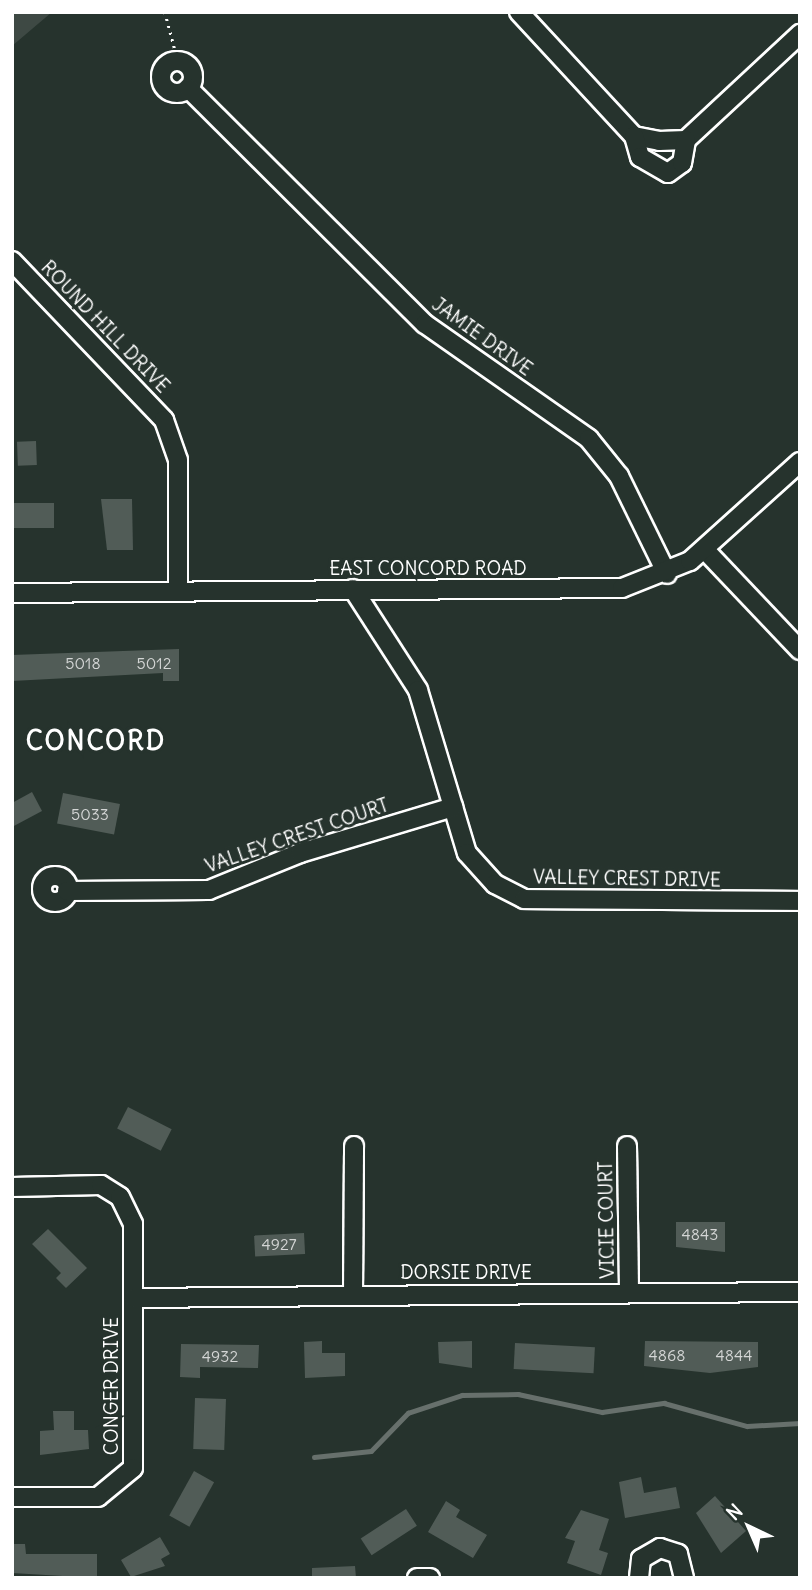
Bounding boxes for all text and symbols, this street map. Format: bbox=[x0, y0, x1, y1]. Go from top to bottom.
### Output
street label: ROUND HILL DRIVE bbox=[36, 256, 174, 398]
street label: JAMIE DRIVE bbox=[427, 293, 537, 381]
street label: EAST CONCORD ROAD bbox=[329, 558, 527, 580]
house number: 5018 bbox=[65, 653, 101, 673]
house number: 5012 bbox=[137, 653, 171, 673]
district label: CONCORD bbox=[27, 725, 165, 757]
street label: VALLEY CREST COURT bbox=[202, 794, 392, 878]
house number: 5033 bbox=[71, 804, 109, 824]
street label: VALLEY CREST DRIVE bbox=[533, 866, 721, 892]
street label: VICIE COURT bbox=[595, 1161, 619, 1279]
house number: 4843 bbox=[682, 1224, 718, 1244]
house number: 4927 bbox=[261, 1234, 297, 1254]
street label: DORSIE DRIVE bbox=[400, 1262, 532, 1284]
street label: CONGER DRIVE bbox=[101, 1317, 123, 1455]
house number: 4868 bbox=[649, 1345, 685, 1365]
house number: 4844 bbox=[716, 1345, 752, 1365]
house number: 4932 bbox=[202, 1346, 238, 1366]
north arrow bbox=[714, 1492, 784, 1562]
text: N bbox=[721, 1499, 747, 1525]

